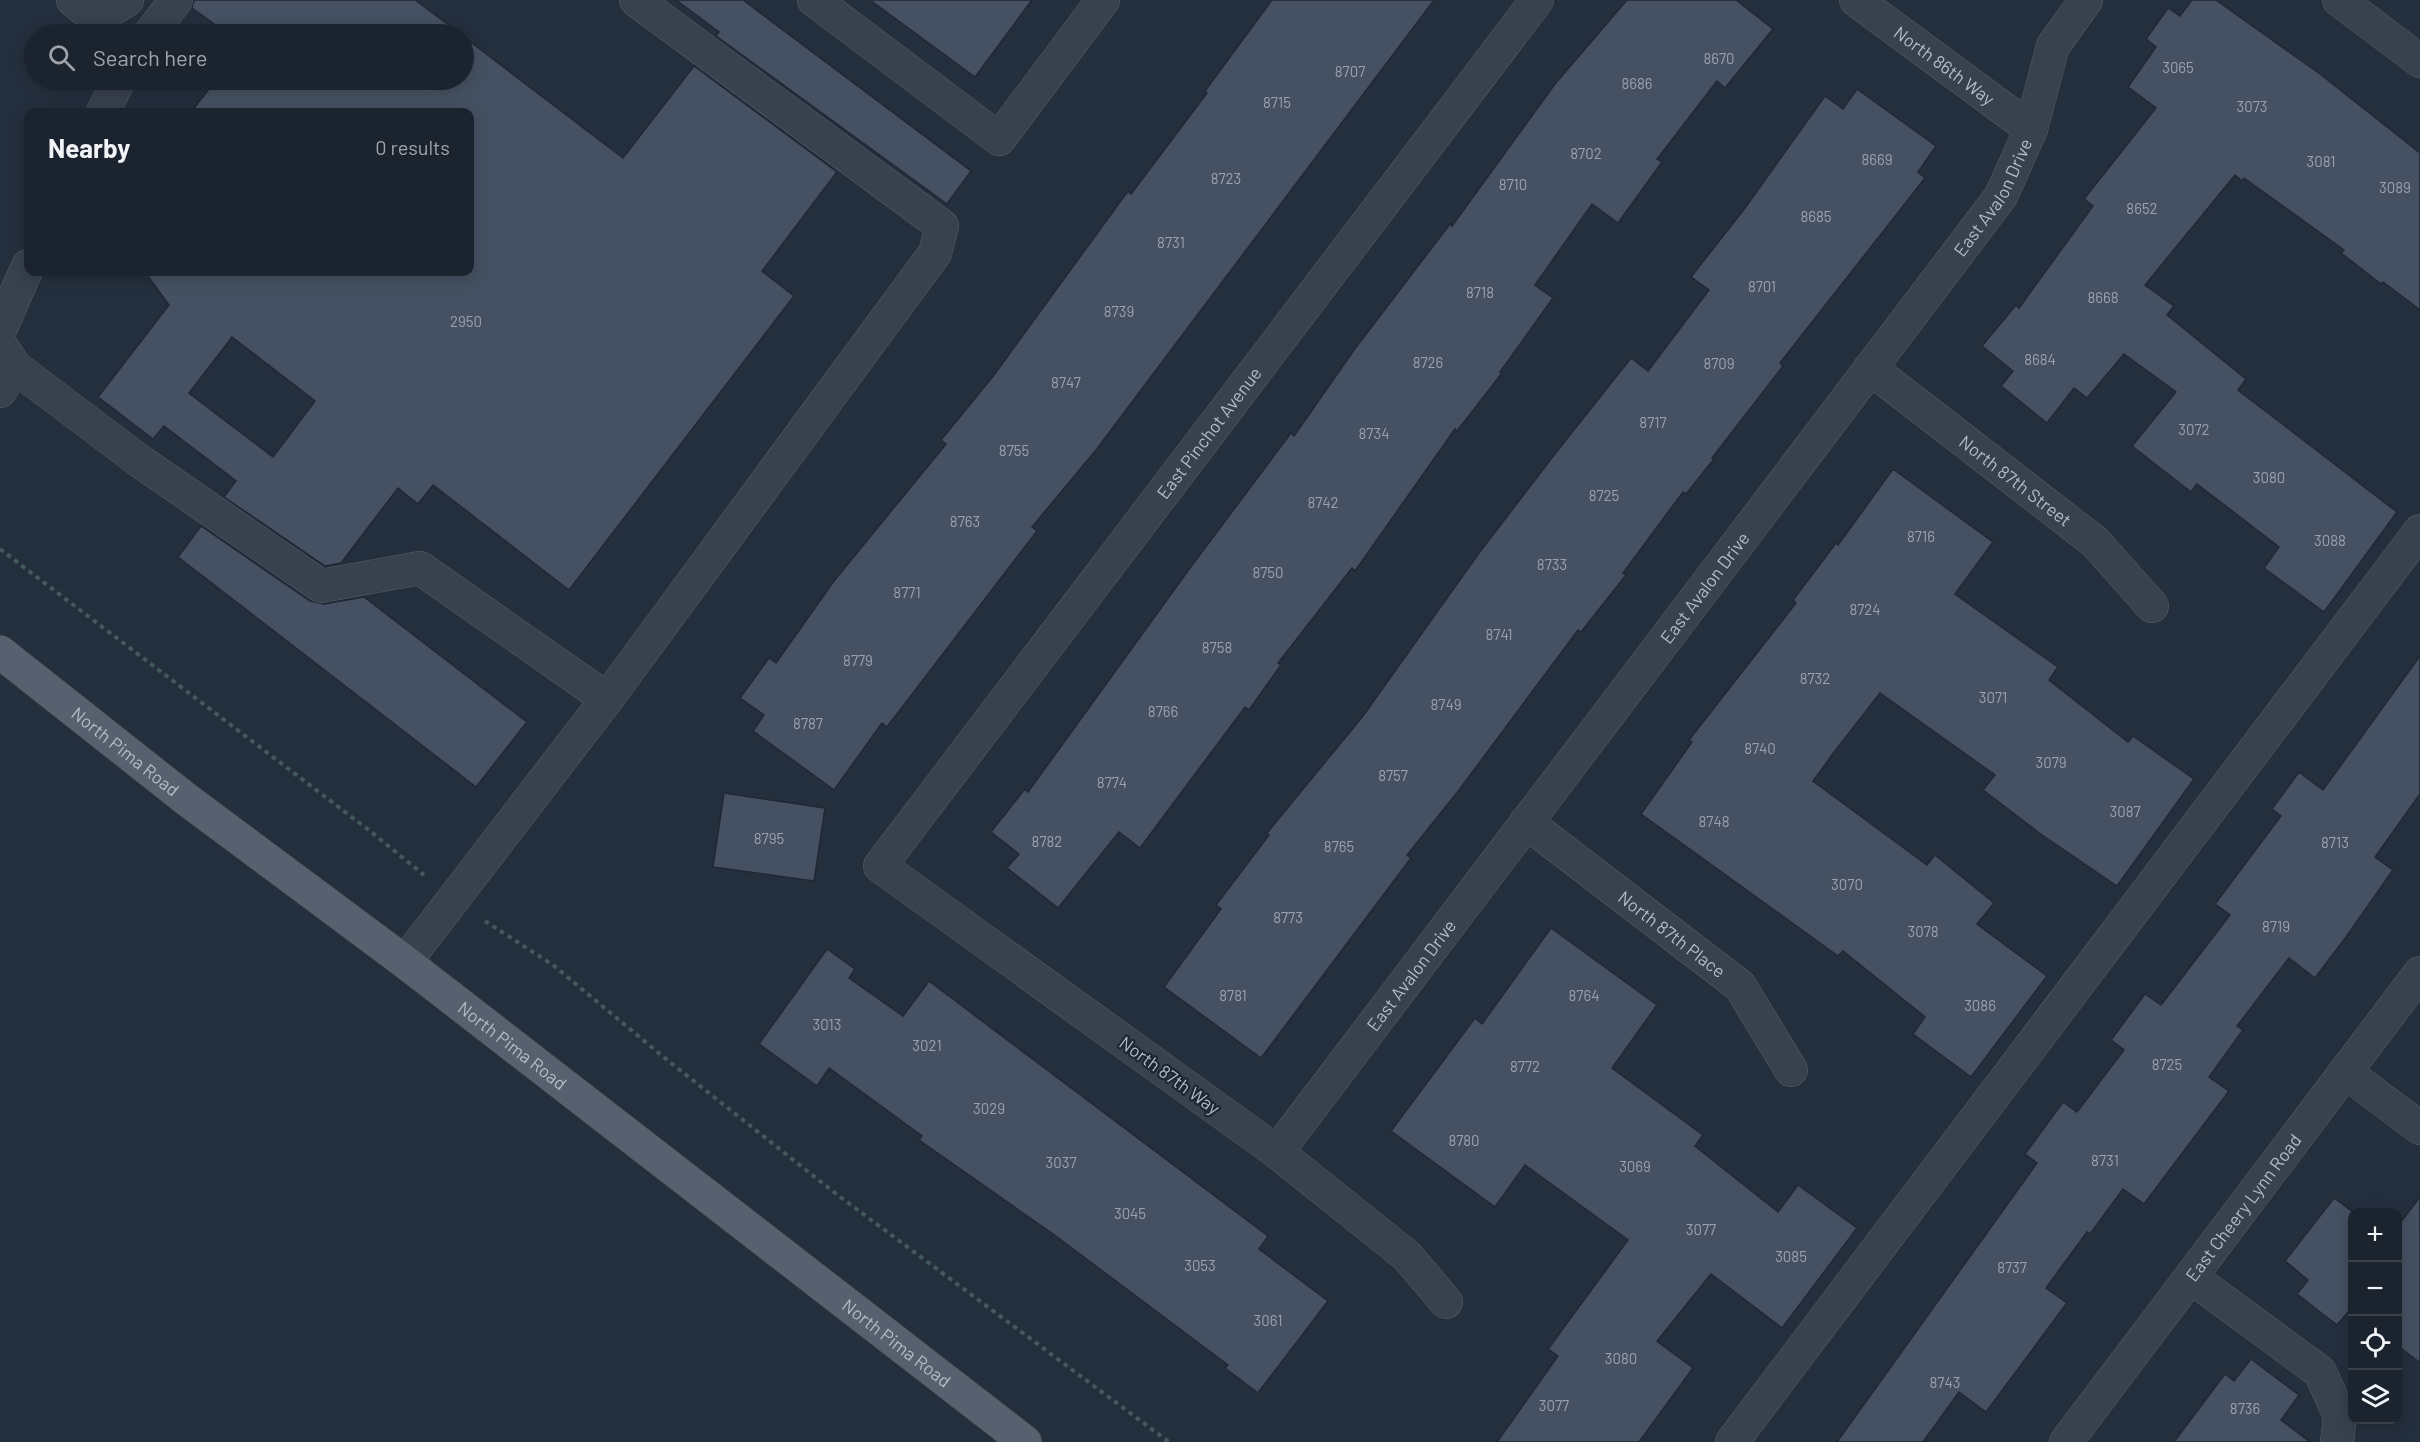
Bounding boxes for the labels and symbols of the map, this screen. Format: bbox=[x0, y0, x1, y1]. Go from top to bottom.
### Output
street label: North 86th Way bbox=[1890, 21, 1999, 110]
house number: 8670 bbox=[1703, 49, 1735, 67]
house number: 3065 bbox=[2162, 58, 2194, 76]
house number: 8707 bbox=[1335, 62, 1365, 80]
house number: 8686 bbox=[1621, 74, 1653, 92]
house number: 8715 bbox=[1263, 93, 1291, 111]
house number: 3073 bbox=[2236, 97, 2268, 115]
street label: East Avalon Drive bbox=[1949, 135, 2036, 260]
house number: 8702 bbox=[1570, 144, 1602, 162]
house number: 8669 bbox=[1861, 150, 1893, 168]
house number: 3081 bbox=[2307, 152, 2335, 170]
house number: 8723 bbox=[1211, 169, 1241, 187]
house number: 8710 bbox=[1499, 175, 1527, 193]
house number: 3089 bbox=[2379, 178, 2411, 196]
house number: 8652 bbox=[2126, 199, 2158, 217]
house number: 8685 bbox=[1800, 207, 1832, 225]
house number: 8731 bbox=[1157, 233, 1185, 251]
house number: 8701 bbox=[1748, 277, 1776, 295]
house number: 8718 bbox=[1466, 283, 1494, 301]
house number: 8668 bbox=[2087, 288, 2119, 306]
house number: 8739 bbox=[1104, 302, 1134, 320]
house number: 2950 bbox=[450, 312, 482, 330]
house number: 8684 bbox=[2024, 350, 2056, 368]
house number: 8726 bbox=[1413, 353, 1443, 371]
house number: 8709 bbox=[1703, 354, 1735, 372]
street label: East Pinchot Avenue bbox=[1152, 362, 1266, 503]
house number: 8747 bbox=[1051, 373, 1081, 391]
house number: 8717 bbox=[1639, 413, 1667, 431]
house number: 3072 bbox=[2178, 420, 2210, 438]
house number: 8734 bbox=[1359, 424, 1389, 442]
street label: North 87th Street bbox=[1955, 430, 2076, 531]
house number: 8755 bbox=[999, 441, 1029, 459]
house number: 3080 bbox=[2253, 468, 2285, 486]
house number: 8725 bbox=[1589, 486, 1619, 504]
house number: 8742 bbox=[1307, 493, 1339, 511]
house number: 8763 bbox=[950, 512, 980, 530]
street label: East Avalon Drive bbox=[1655, 527, 1754, 648]
house number: 8716 bbox=[1907, 527, 1935, 545]
house number: 3088 bbox=[2314, 531, 2346, 549]
house number: 8733 bbox=[1537, 555, 1567, 573]
house number: 8750 bbox=[1252, 563, 1284, 581]
house number: 8771 bbox=[893, 583, 921, 601]
house number: 8724 bbox=[1849, 600, 1881, 618]
house number: 8741 bbox=[1485, 625, 1513, 643]
house number: 8758 bbox=[1202, 638, 1232, 656]
house number: 8779 bbox=[843, 651, 873, 669]
house number: 8732 bbox=[1800, 669, 1830, 687]
house number: 3071 bbox=[1979, 688, 2007, 706]
house number: 8749 bbox=[1431, 695, 1462, 713]
street label: North Pima Road bbox=[67, 702, 184, 801]
house number: 8766 bbox=[1148, 702, 1178, 720]
house number: 8787 bbox=[793, 714, 823, 732]
house number: 8740 bbox=[1744, 739, 1776, 757]
house number: 3079 bbox=[2035, 753, 2067, 771]
house number: 8757 bbox=[1378, 766, 1408, 784]
house number: 8774 bbox=[1097, 773, 1127, 791]
house number: 3087 bbox=[2109, 802, 2141, 820]
house number: 8748 bbox=[1699, 812, 1730, 830]
house number: 8795 bbox=[754, 829, 784, 847]
house number: 8782 bbox=[1032, 832, 1062, 850]
house number: 8713 bbox=[2321, 833, 2349, 851]
house number: 8765 bbox=[1324, 837, 1354, 855]
house number: 3070 bbox=[1831, 875, 1863, 893]
street label: North 87th Place bbox=[1614, 886, 1730, 982]
house number: 8773 bbox=[1273, 908, 1303, 926]
street label: East Avalon Drive bbox=[1362, 915, 1460, 1035]
house number: 8719 bbox=[2262, 917, 2290, 935]
house number: 3078 bbox=[1907, 922, 1939, 940]
house number: 8781 bbox=[1219, 986, 1247, 1004]
house number: 8764 bbox=[1569, 986, 1599, 1004]
street label: North Pima Road bbox=[454, 996, 571, 1094]
house number: 3086 bbox=[1964, 996, 1996, 1014]
house number: 3013 bbox=[813, 1015, 841, 1033]
street label: North 87th Way bbox=[1116, 1031, 1224, 1119]
house number: 3021 bbox=[912, 1036, 942, 1054]
house number: 8725 bbox=[2152, 1055, 2182, 1073]
house number: 8772 bbox=[1510, 1057, 1540, 1075]
house number: 3029 bbox=[973, 1099, 1005, 1117]
street label: East Cheery Lynn Road bbox=[2180, 1129, 2306, 1285]
house number: 8780 bbox=[1448, 1131, 1480, 1149]
house number: 8731 bbox=[2091, 1151, 2119, 1169]
house number: 3037 bbox=[1045, 1153, 1077, 1171]
house number: 3069 bbox=[1619, 1157, 1651, 1175]
house number: 3045 bbox=[1114, 1204, 1146, 1222]
house number: 3077 bbox=[1686, 1220, 1716, 1238]
house number: 3085 bbox=[1775, 1247, 1807, 1265]
house number: 3053 bbox=[1184, 1256, 1216, 1274]
house number: 8737 bbox=[1997, 1258, 2027, 1276]
street label: North Pima Road bbox=[838, 1294, 955, 1392]
house number: 3061 bbox=[1254, 1311, 1282, 1329]
house number: 3080 bbox=[1605, 1349, 1637, 1367]
house number: 8743 bbox=[1930, 1373, 1960, 1391]
house number: 3077 bbox=[1539, 1396, 1569, 1414]
house number: 8736 bbox=[2230, 1399, 2260, 1417]

